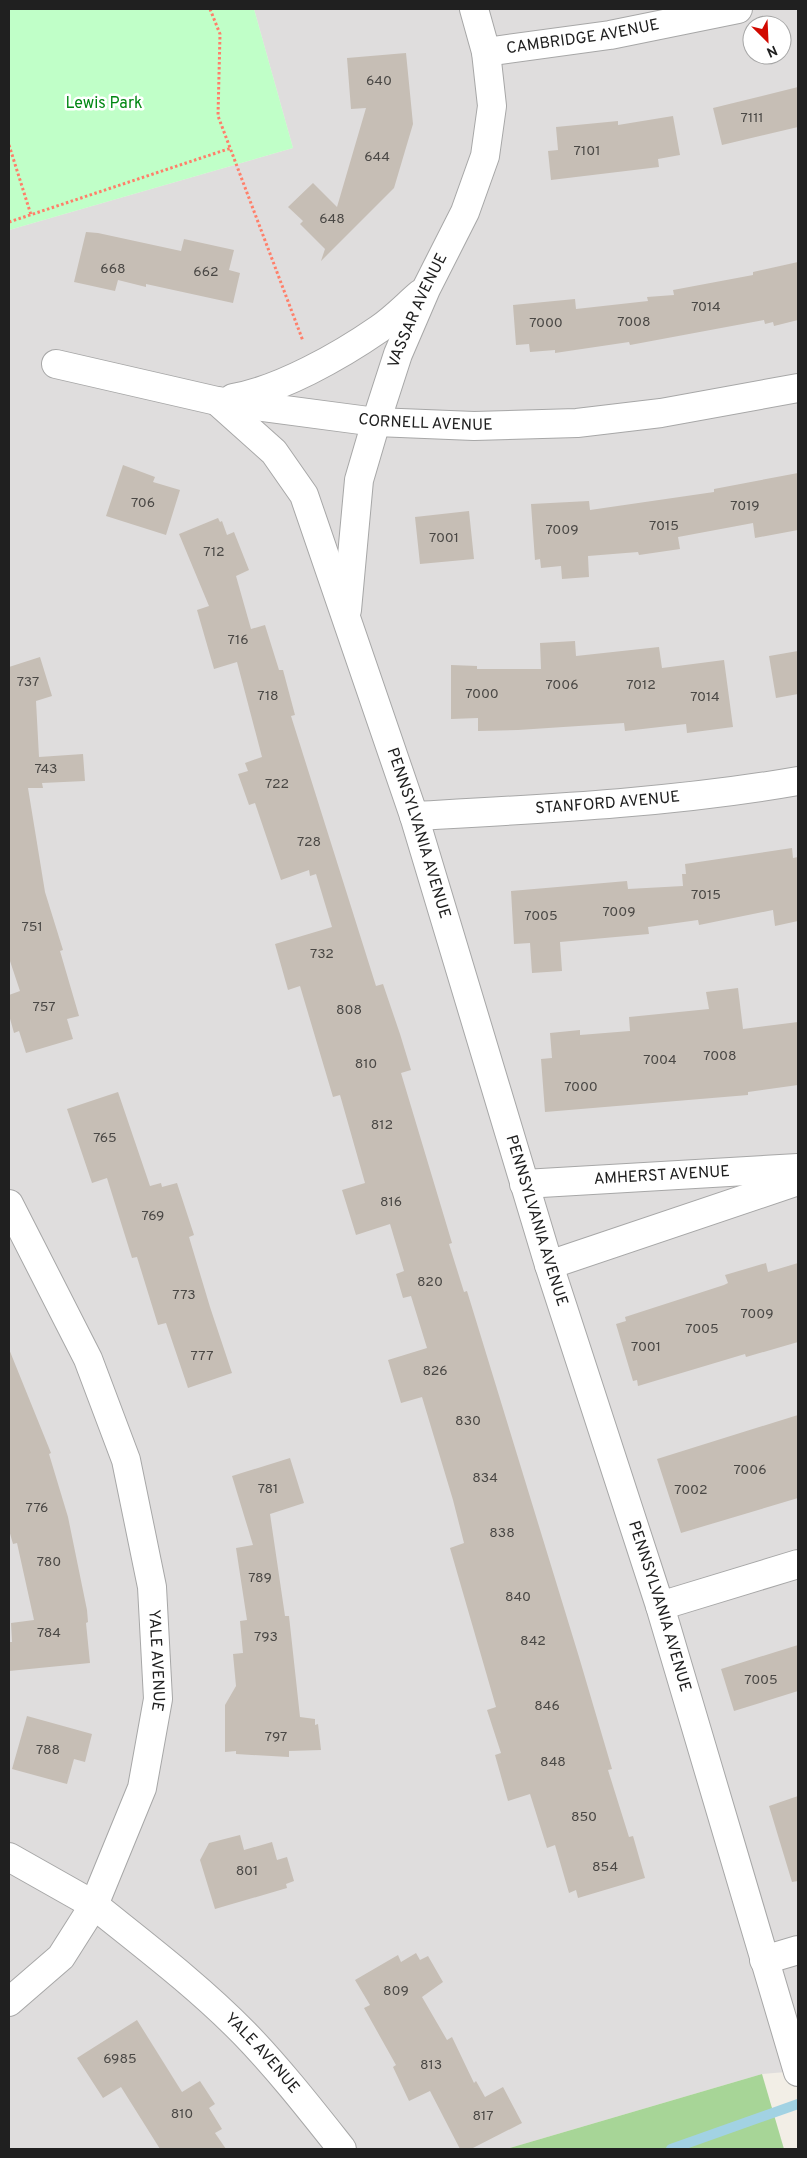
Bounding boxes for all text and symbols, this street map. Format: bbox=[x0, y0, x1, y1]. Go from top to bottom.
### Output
street label: CAMBRIDGE AVENUE bbox=[505, 15, 661, 59]
north arrow bbox=[742, 15, 792, 65]
text: N bbox=[764, 41, 780, 60]
house number: 640 bbox=[366, 73, 392, 90]
park label: Lewis Park bbox=[65, 94, 143, 114]
house number: 7111 bbox=[740, 110, 764, 127]
house number: 7101 bbox=[574, 143, 601, 160]
house number: 644 bbox=[364, 149, 390, 166]
house number: 648 bbox=[319, 211, 345, 228]
street label: VASSAR AVENUE bbox=[384, 250, 452, 371]
house number: 668 bbox=[100, 261, 126, 278]
house number: 662 bbox=[193, 264, 219, 281]
house number: 7014 bbox=[691, 299, 721, 316]
house number: 7008 bbox=[617, 314, 651, 331]
house number: 7000 bbox=[529, 315, 563, 332]
street label: CORNELL AVENUE bbox=[357, 410, 493, 436]
house number: 706 bbox=[131, 495, 155, 512]
house number: 7019 bbox=[730, 498, 760, 515]
house number: 7015 bbox=[649, 518, 679, 535]
house number: 7009 bbox=[545, 522, 579, 539]
house number: 7001 bbox=[429, 530, 459, 547]
house number: 712 bbox=[203, 544, 225, 561]
house number: 716 bbox=[227, 632, 249, 649]
house number: 737 bbox=[17, 674, 39, 691]
house number: 7006 bbox=[545, 677, 579, 694]
house number: 7012 bbox=[626, 677, 656, 694]
house number: 7000 bbox=[465, 686, 499, 703]
house number: 718 bbox=[257, 688, 279, 705]
house number: 7014 bbox=[690, 689, 720, 706]
street label: PENNSYLVANIA AVENUE bbox=[381, 745, 454, 921]
house number: 743 bbox=[34, 761, 58, 778]
house number: 722 bbox=[265, 776, 289, 793]
street label: STANFORD AVENUE bbox=[535, 787, 681, 819]
house number: 728 bbox=[297, 834, 321, 851]
house number: 7015 bbox=[691, 887, 721, 904]
house number: 7009 bbox=[602, 904, 636, 921]
house number: 7005 bbox=[524, 908, 558, 925]
house number: 751 bbox=[21, 919, 43, 936]
house number: 732 bbox=[310, 946, 334, 963]
house number: 757 bbox=[32, 999, 56, 1016]
house number: 808 bbox=[336, 1002, 362, 1019]
house number: 7008 bbox=[703, 1048, 737, 1065]
house number: 7004 bbox=[643, 1052, 677, 1069]
house number: 810 bbox=[355, 1056, 377, 1073]
house number: 7000 bbox=[564, 1079, 598, 1096]
house number: 812 bbox=[371, 1117, 393, 1134]
house number: 765 bbox=[93, 1130, 117, 1147]
street label: PENNSYLVANIA AVENUE bbox=[501, 1133, 572, 1309]
street label: AMHERST AVENUE bbox=[593, 1162, 730, 1190]
house number: 816 bbox=[380, 1194, 402, 1211]
house number: 769 bbox=[142, 1208, 164, 1225]
house number: 820 bbox=[417, 1274, 443, 1291]
house number: 773 bbox=[172, 1287, 196, 1304]
house number: 7009 bbox=[740, 1306, 774, 1323]
house number: 7005 bbox=[685, 1321, 719, 1338]
house number: 7001 bbox=[631, 1339, 661, 1356]
house number: 777 bbox=[191, 1348, 213, 1365]
house number: 826 bbox=[422, 1363, 448, 1380]
house number: 830 bbox=[455, 1413, 481, 1430]
house number: 7006 bbox=[733, 1462, 767, 1479]
house number: 834 bbox=[472, 1470, 498, 1487]
house number: 781 bbox=[258, 1481, 278, 1498]
house number: 7002 bbox=[674, 1482, 708, 1499]
house number: 776 bbox=[26, 1500, 48, 1517]
street label: PENNSYLVANIA AVENUE bbox=[623, 1519, 695, 1694]
house number: 838 bbox=[489, 1525, 515, 1542]
house number: 780 bbox=[37, 1554, 61, 1571]
house number: 789 bbox=[248, 1570, 272, 1587]
house number: 840 bbox=[505, 1589, 531, 1606]
street label: YALE AVENUE bbox=[143, 1609, 168, 1713]
house number: 784 bbox=[37, 1625, 61, 1642]
house number: 793 bbox=[254, 1629, 278, 1646]
house number: 842 bbox=[520, 1633, 546, 1650]
house number: 7005 bbox=[744, 1672, 778, 1689]
house number: 846 bbox=[534, 1698, 560, 1715]
house number: 797 bbox=[265, 1729, 287, 1746]
house number: 788 bbox=[36, 1742, 60, 1759]
house number: 848 bbox=[540, 1754, 566, 1771]
house number: 850 bbox=[571, 1809, 597, 1826]
house number: 854 bbox=[592, 1859, 618, 1876]
house number: 801 bbox=[236, 1863, 258, 1880]
house number: 809 bbox=[383, 1983, 409, 2000]
street label: YALE AVENUE bbox=[220, 2009, 304, 2098]
house number: 6985 bbox=[103, 2051, 137, 2068]
house number: 813 bbox=[420, 2057, 442, 2074]
house number: 810 bbox=[171, 2106, 193, 2123]
house number: 817 bbox=[473, 2108, 494, 2125]

